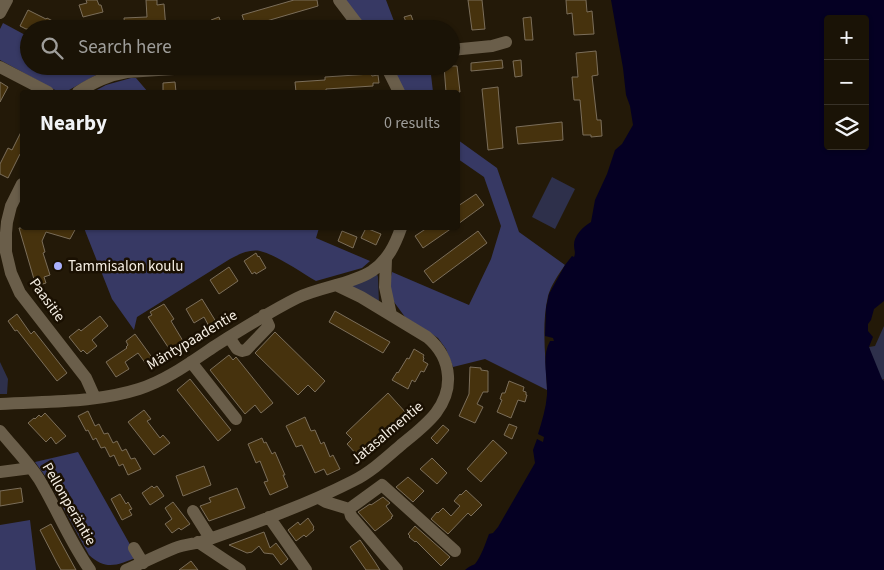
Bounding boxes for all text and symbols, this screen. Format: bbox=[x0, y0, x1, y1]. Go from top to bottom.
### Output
map controls bbox=[824, 15, 869, 150]
button: + bbox=[824, 15, 869, 60]
search box bbox=[20, 20, 460, 75]
icon: search bbox=[38, 34, 66, 62]
text: Search here bbox=[78, 34, 172, 61]
button: − bbox=[824, 60, 869, 105]
button: layers bbox=[824, 105, 869, 150]
text: Nearby bbox=[40, 108, 107, 138]
text: 0 results bbox=[384, 112, 440, 134]
place label: Tammisalon koulu bbox=[68, 256, 184, 277]
marker: Tammisalon koulu bbox=[52, 260, 64, 272]
street label: Paasitie bbox=[24, 274, 70, 326]
street label: Mäntypaadentie bbox=[143, 305, 241, 375]
street label: Jatasalmentie bbox=[346, 396, 428, 470]
street label: Pellonperäntie bbox=[37, 459, 101, 549]

